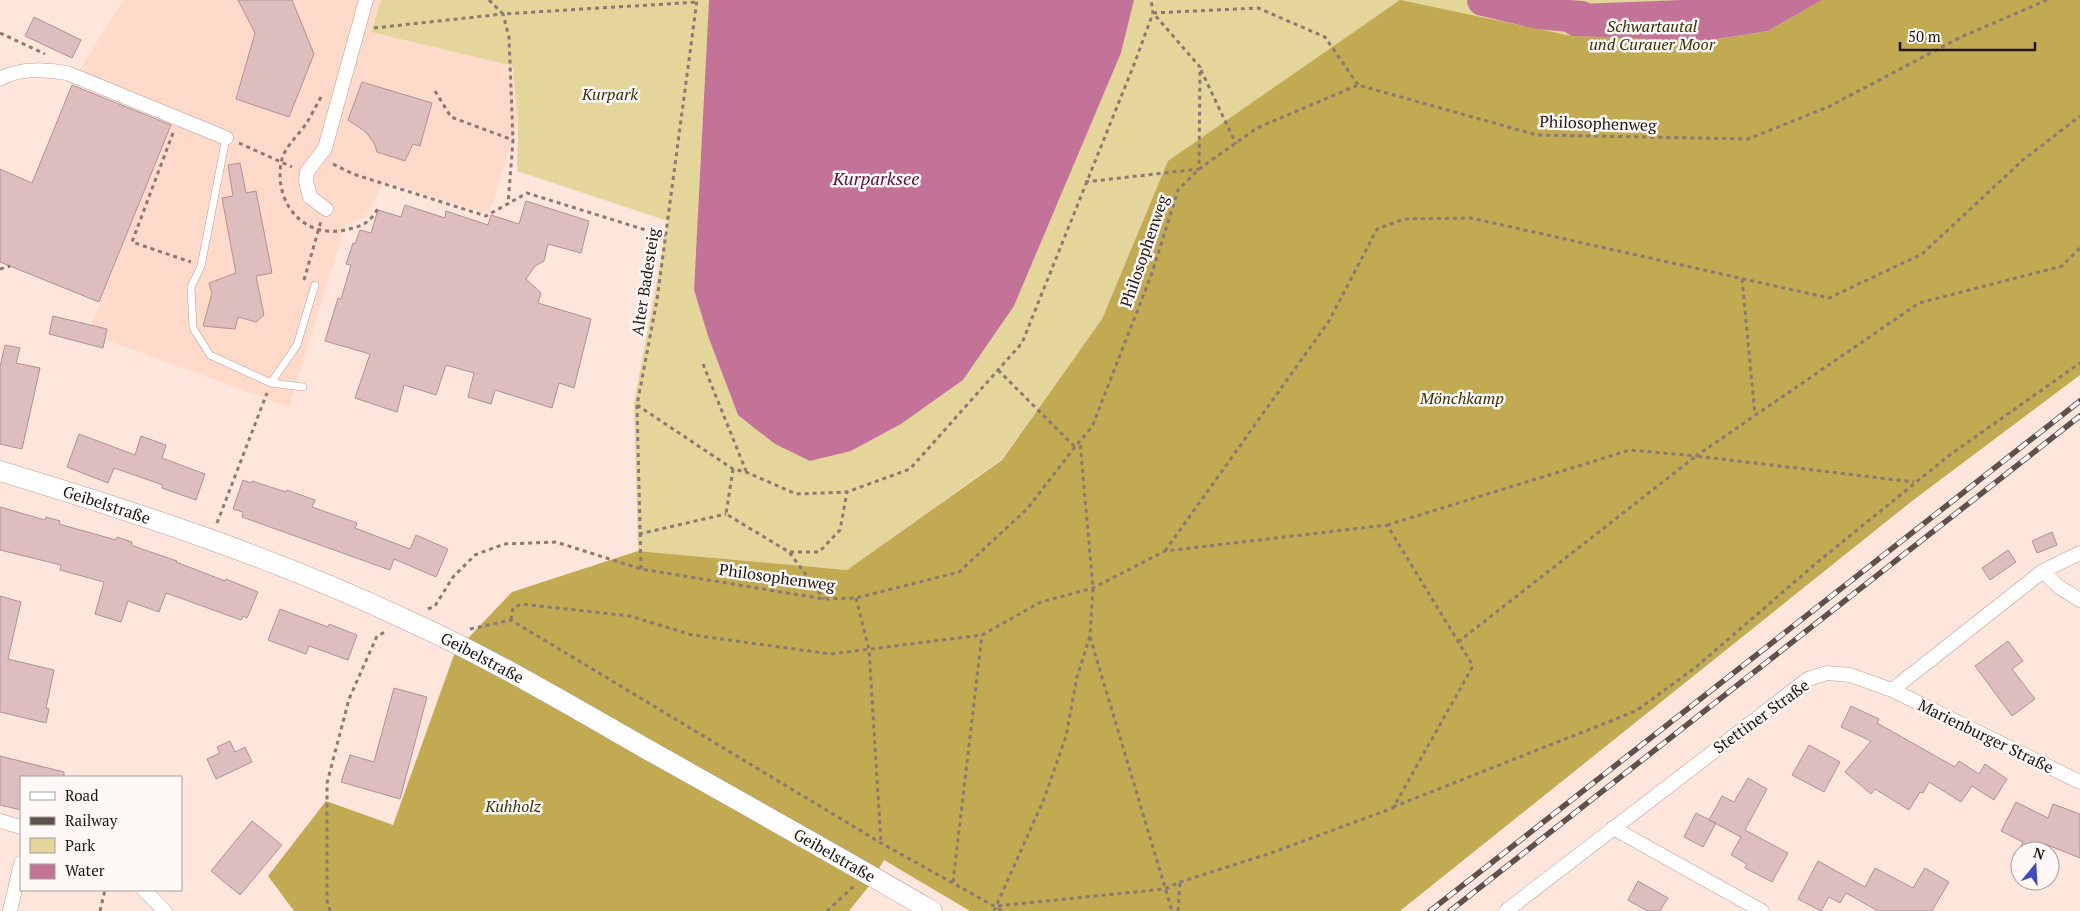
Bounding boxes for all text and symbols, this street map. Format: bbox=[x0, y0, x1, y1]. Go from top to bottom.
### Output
park label: Schwartautal und Curauer Moor bbox=[1589, 15, 1716, 55]
scale bar bbox=[1900, 20, 2035, 52]
text: 50 m bbox=[1908, 26, 1941, 46]
park label: Kurpark bbox=[581, 83, 638, 105]
street label: Philosophenweg bbox=[1539, 110, 1657, 136]
water label: Kurparksee bbox=[832, 166, 919, 190]
street label: Philosophenweg bbox=[1115, 192, 1174, 310]
street label: Alter Badesteig bbox=[626, 226, 664, 337]
park label: Mönchkamp bbox=[1419, 387, 1504, 409]
street label: Geibelstraße bbox=[60, 480, 154, 529]
street label: Philosophenweg bbox=[717, 558, 837, 596]
street label: Geibelstraße bbox=[437, 627, 528, 688]
street label: Stettiner Straße bbox=[1708, 674, 1814, 758]
street label: Marienburger Straße bbox=[1915, 694, 2057, 778]
legend bbox=[20, 776, 182, 891]
text: Road bbox=[65, 785, 98, 805]
park label: Kuhholz bbox=[484, 795, 542, 817]
text: Railway bbox=[65, 810, 118, 830]
street label: Geibelstraße bbox=[790, 823, 880, 887]
text: Park bbox=[65, 835, 95, 855]
north arrow bbox=[2010, 841, 2060, 891]
text: N bbox=[2031, 842, 2048, 864]
text: Water bbox=[65, 860, 105, 880]

